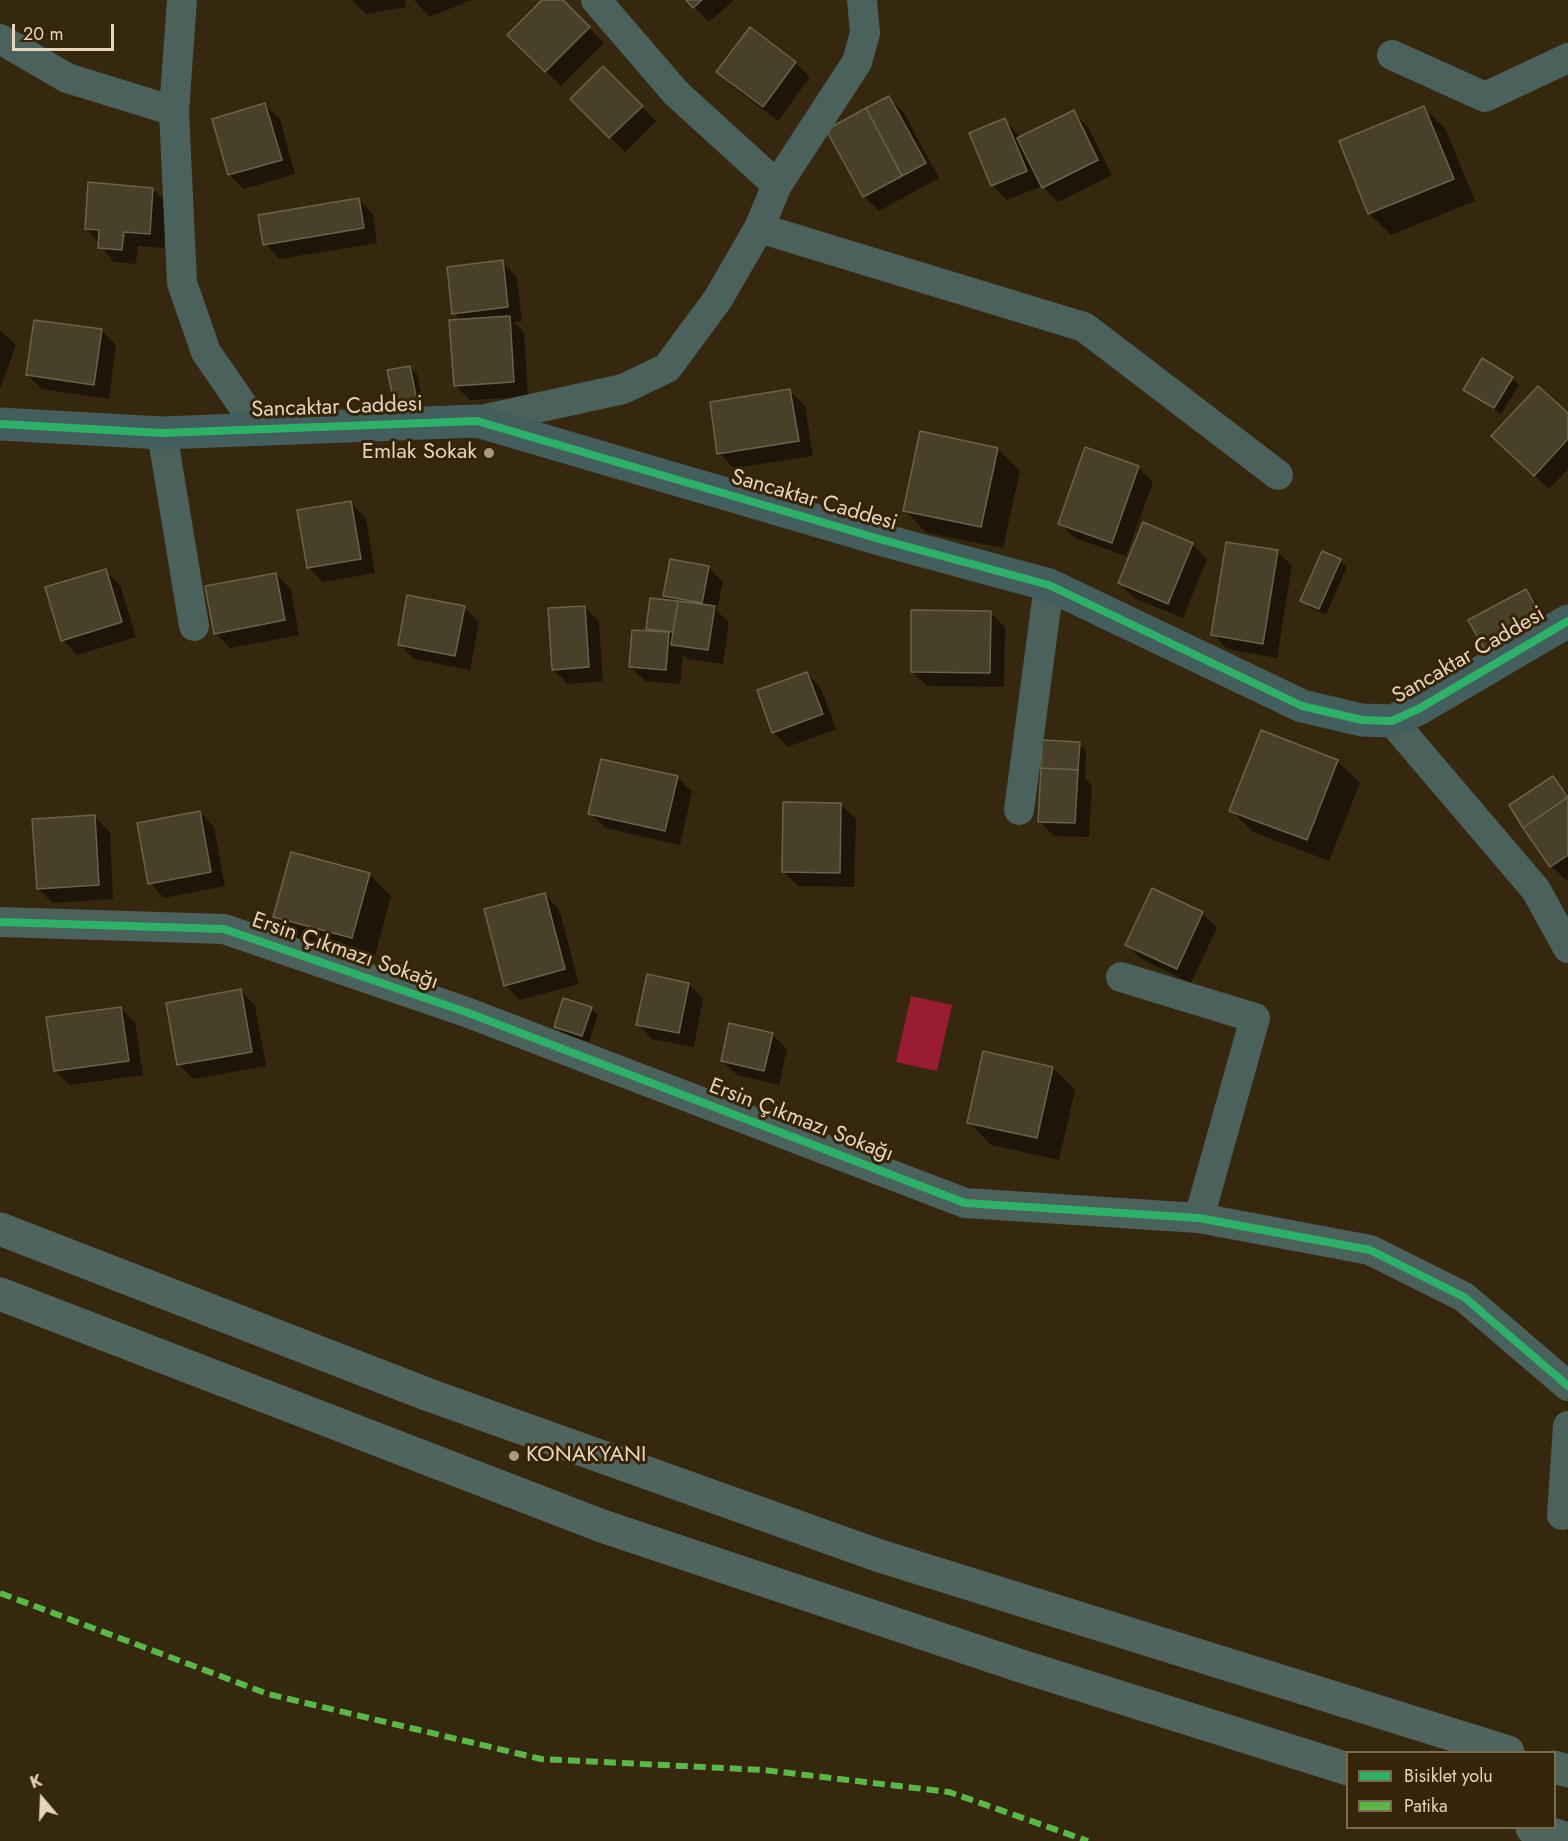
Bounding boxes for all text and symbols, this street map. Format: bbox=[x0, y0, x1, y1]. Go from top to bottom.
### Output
scale bar bbox=[15, 12, 117, 50]
text: 20 m bbox=[23, 21, 63, 47]
street label: Sancaktar Caddesi bbox=[251, 392, 423, 424]
place label: Emlak Sokak bbox=[362, 440, 477, 466]
marker: Emlak Sokak bbox=[482, 446, 496, 460]
street label: Sancaktar Caddesi bbox=[728, 465, 900, 537]
street label: Sancaktar Caddesi bbox=[1388, 602, 1550, 710]
street label: Ersin Çıkmazı Sokağı bbox=[248, 908, 442, 996]
street label: Ersin Çıkmazı Sokağı bbox=[705, 1074, 897, 1168]
place label: KONAKYANI bbox=[526, 1443, 646, 1469]
marker: KONAKYANI bbox=[507, 1449, 521, 1463]
legend bbox=[1346, 1751, 1556, 1829]
text: Bisiklet yolu bbox=[1404, 1763, 1493, 1789]
north arrow bbox=[12, 1769, 72, 1829]
text: K bbox=[27, 1769, 45, 1794]
text: Patika bbox=[1404, 1793, 1448, 1819]

